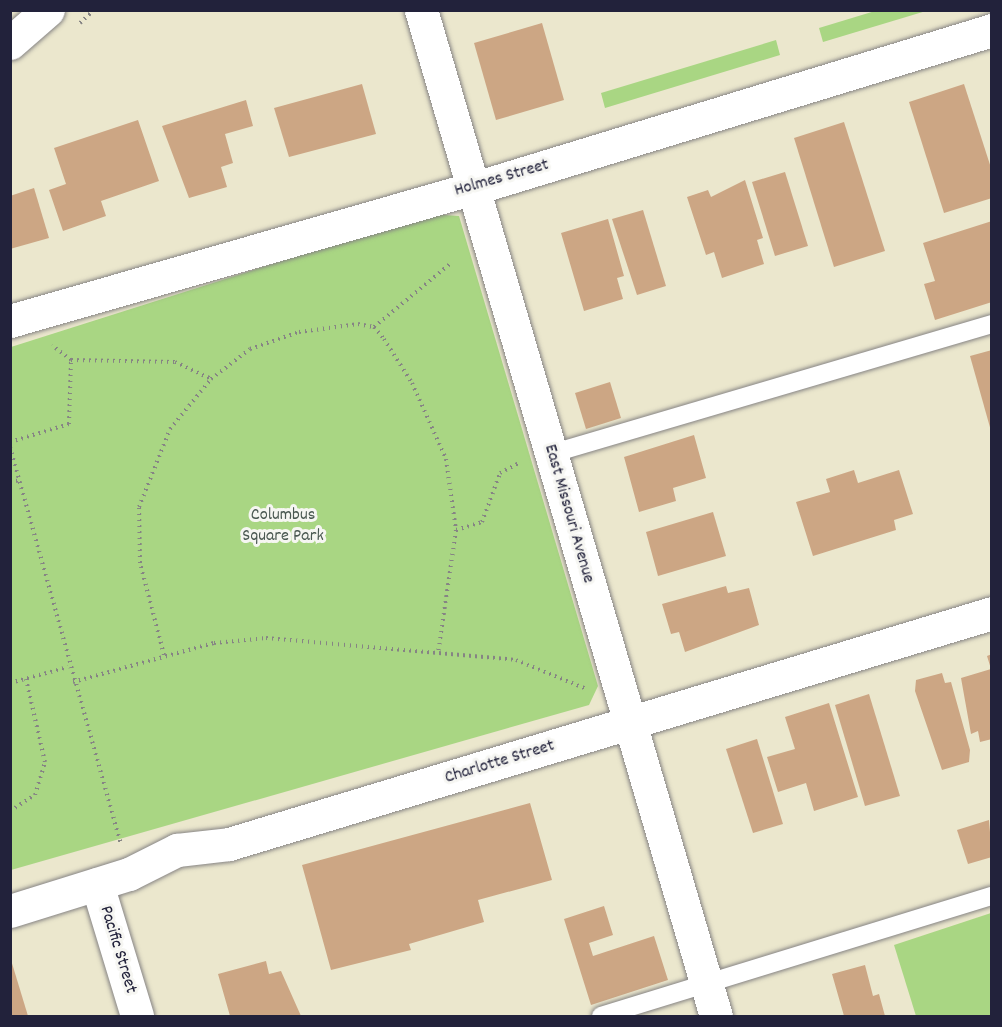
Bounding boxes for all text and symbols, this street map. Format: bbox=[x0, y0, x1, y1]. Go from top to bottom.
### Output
street label: Holmes Street bbox=[452, 155, 552, 203]
street label: East Missouri Avenue bbox=[538, 442, 598, 586]
park label: Columbus Square Park bbox=[242, 506, 324, 548]
street label: Charlotte Street bbox=[443, 736, 557, 790]
street label: Pacific Street bbox=[93, 904, 141, 996]

